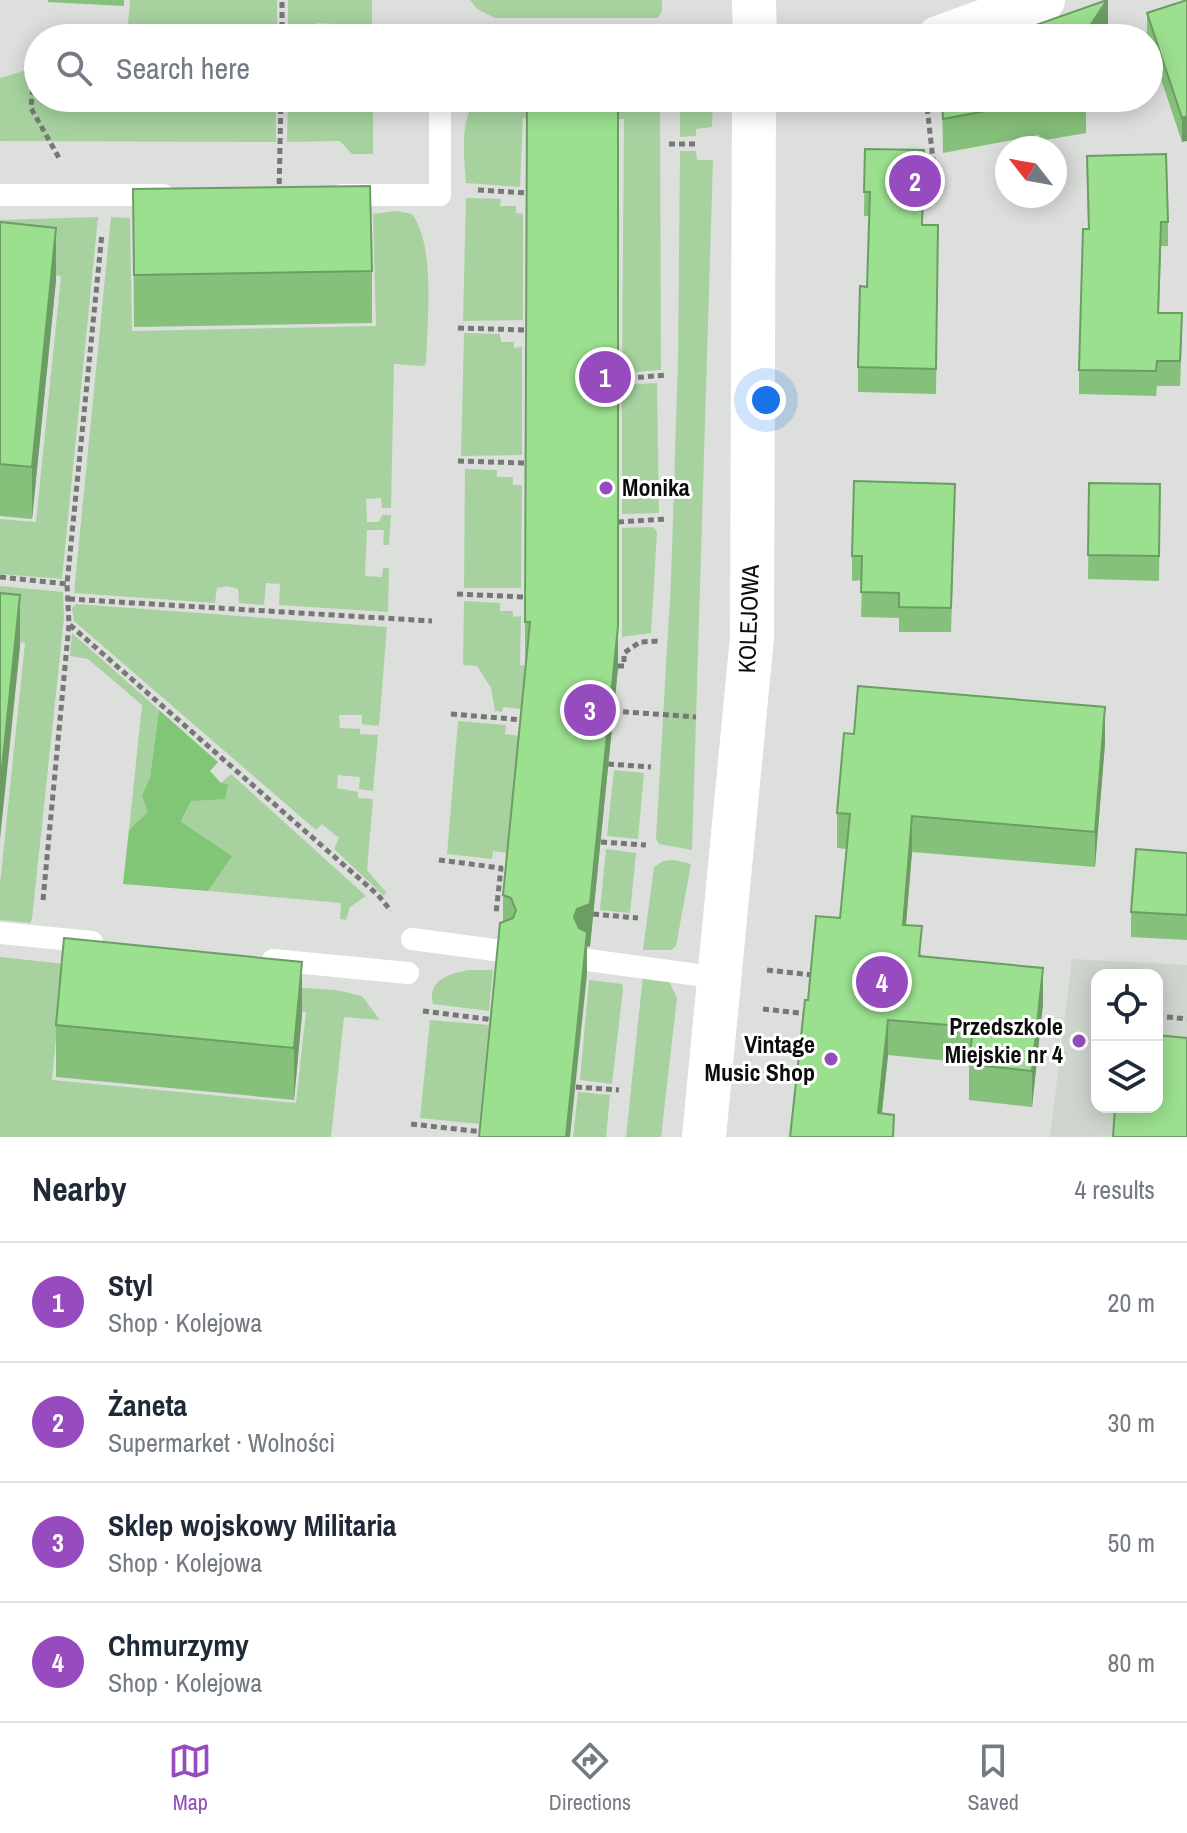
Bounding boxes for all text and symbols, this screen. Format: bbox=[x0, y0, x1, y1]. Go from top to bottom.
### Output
search box bbox=[24, 24, 1163, 112]
icon: search bbox=[52, 46, 96, 90]
text: Search here bbox=[116, 48, 250, 88]
north arrow bbox=[995, 136, 1067, 208]
pin: 2 bbox=[889, 151, 941, 211]
pin: 1 bbox=[579, 347, 631, 407]
your location bbox=[746, 380, 786, 420]
place label: Monika bbox=[622, 471, 690, 503]
marker: Monika bbox=[597, 479, 615, 497]
street label: KOLEJOWA bbox=[730, 563, 766, 674]
pin: 3 bbox=[564, 680, 616, 740]
pin: 4 bbox=[856, 952, 908, 1012]
map controls bbox=[1091, 969, 1163, 1113]
button: locate bbox=[1091, 969, 1163, 1041]
place label: Przedszkole Miejskie nr 4 bbox=[945, 1010, 1063, 1070]
place label: Vintage Music Shop bbox=[705, 1028, 815, 1088]
marker: Przedszkole Miejskie nr 4 bbox=[1070, 1032, 1088, 1050]
button: layers bbox=[1091, 1041, 1163, 1113]
marker: Vintage Music Shop bbox=[822, 1050, 840, 1068]
text: Nearby bbox=[32, 1166, 127, 1212]
text: 4 results bbox=[1074, 1172, 1155, 1207]
text: Styl bbox=[108, 1265, 153, 1305]
text: 1 bbox=[52, 1285, 64, 1320]
text: 20 m bbox=[1108, 1285, 1155, 1320]
text: Shop · Kolejowa bbox=[108, 1305, 262, 1340]
text: Żaneta bbox=[108, 1385, 187, 1425]
text: 2 bbox=[52, 1405, 64, 1440]
text: 30 m bbox=[1108, 1405, 1155, 1440]
text: Supermarket · Wolności bbox=[108, 1425, 335, 1460]
text: Sklep wojskowy Militaria bbox=[108, 1505, 397, 1545]
text: 3 bbox=[52, 1525, 64, 1560]
text: 50 m bbox=[1108, 1525, 1155, 1560]
text: Shop · Kolejowa bbox=[108, 1545, 262, 1580]
text: Chmurzymy bbox=[108, 1625, 249, 1665]
text: 4 bbox=[52, 1645, 64, 1680]
text: 80 m bbox=[1108, 1645, 1155, 1680]
text: Shop · Kolejowa bbox=[108, 1665, 262, 1700]
tab: Map bbox=[168, 1739, 212, 1817]
tab: Directions bbox=[549, 1739, 631, 1817]
tab: Saved bbox=[968, 1739, 1019, 1817]

